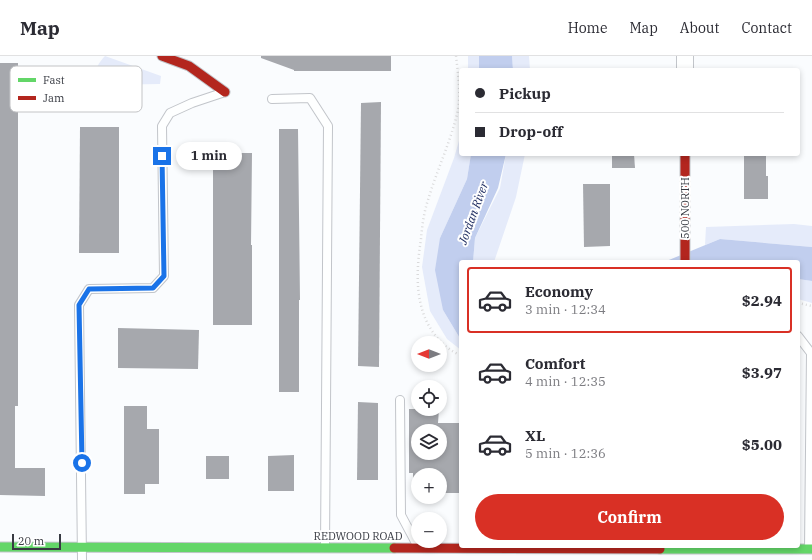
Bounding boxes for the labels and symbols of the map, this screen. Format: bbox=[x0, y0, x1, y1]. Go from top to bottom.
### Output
legend bbox=[10, 66, 142, 112]
text: Fast bbox=[43, 73, 65, 87]
text: Jam bbox=[43, 91, 65, 105]
callout: 1 min bbox=[176, 142, 242, 170]
route end bbox=[153, 147, 171, 165]
street label: 500 NORTH bbox=[678, 177, 692, 239]
water label: Jordan River bbox=[454, 179, 492, 247]
north arrow bbox=[411, 336, 447, 372]
route start bbox=[73, 454, 91, 472]
street label: REDWOOD ROAD bbox=[314, 529, 403, 543]
scale bar bbox=[12, 532, 61, 551]

